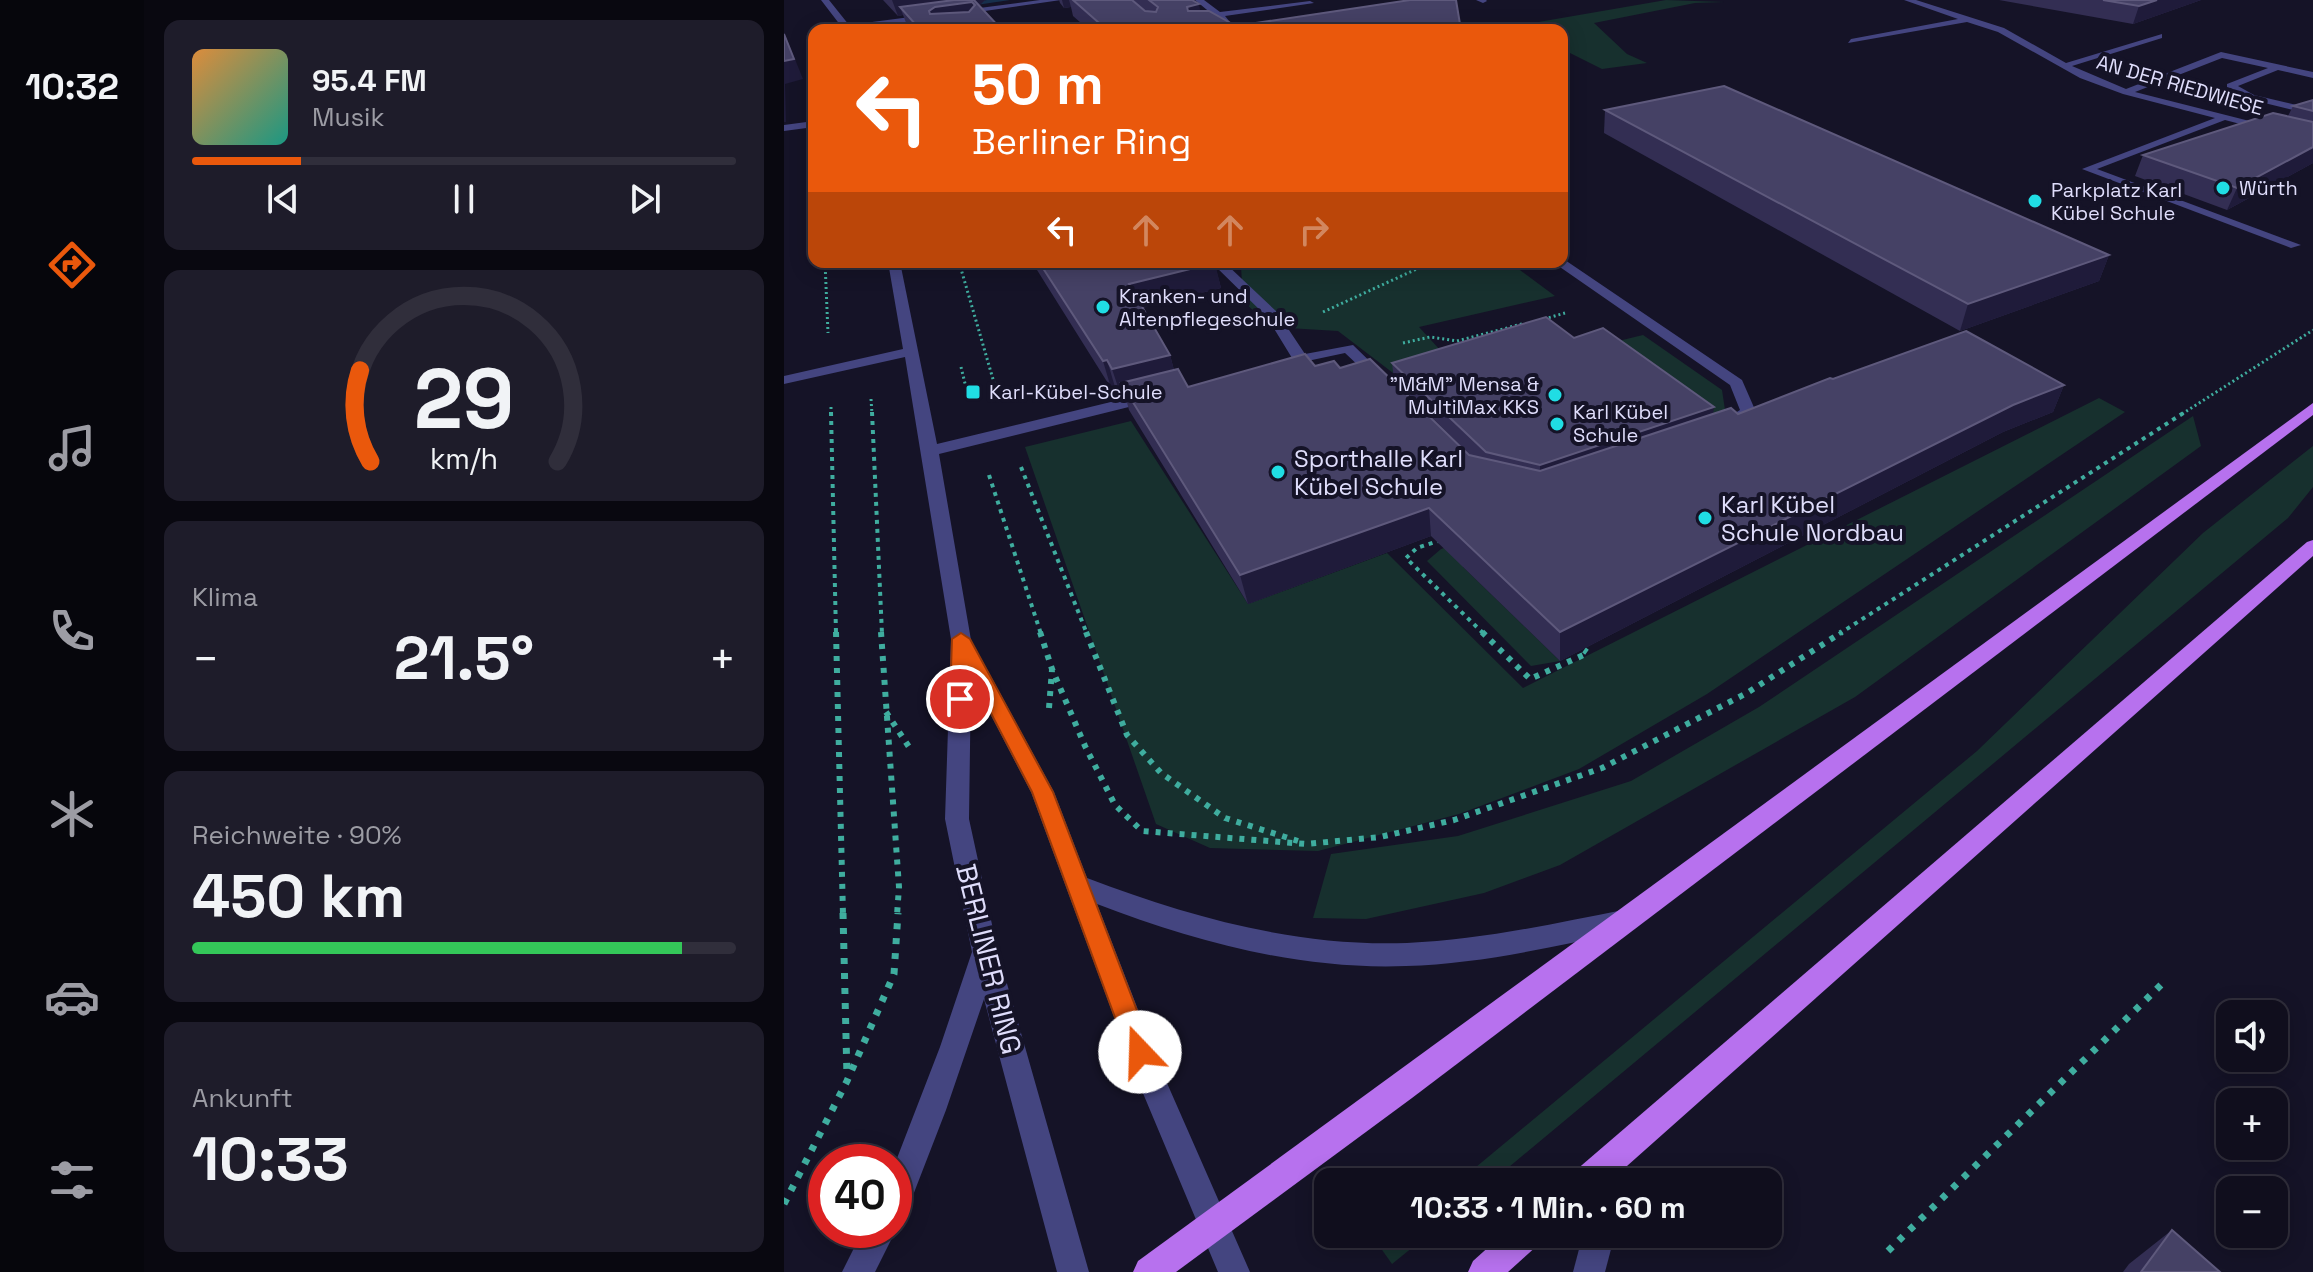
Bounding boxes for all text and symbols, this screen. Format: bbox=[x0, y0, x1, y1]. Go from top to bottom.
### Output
text: 50 m bbox=[972, 49, 1104, 120]
street label: AN DER RIEDWIESE bbox=[2094, 49, 2266, 121]
icon: left bbox=[840, 56, 944, 160]
text: 95.4 FM bbox=[312, 61, 427, 100]
text: 10:32 bbox=[25, 64, 119, 110]
text: Musik bbox=[312, 100, 384, 134]
text: Berliner Ring bbox=[972, 119, 1191, 165]
place label: Würth bbox=[2239, 175, 2298, 201]
icon: previous bbox=[261, 177, 305, 221]
icon: pause bbox=[442, 177, 486, 221]
icon: next bbox=[623, 177, 667, 221]
place label: Parkplatz Karl Kübel Schule bbox=[2051, 177, 2182, 226]
marker: Würth bbox=[2214, 179, 2232, 197]
marker: Parkplatz Karl Kübel Schule bbox=[2026, 192, 2044, 210]
icon: left bbox=[1040, 208, 1084, 252]
icon: ahead bbox=[1124, 208, 1168, 252]
icon: ahead bbox=[1208, 208, 1252, 252]
icon: right bbox=[1292, 208, 1336, 252]
icon: directions bbox=[44, 237, 100, 293]
place label: Kranken- und Altenpflegeschule bbox=[1119, 283, 1295, 332]
marker: Kranken- und Altenpflegeschule bbox=[1094, 298, 1112, 316]
text: 29 bbox=[414, 345, 514, 451]
place label: "M&M" Mensa & MultiMax KKS bbox=[1390, 371, 1539, 420]
place label: Karl-Kübel-Schule bbox=[989, 379, 1163, 405]
marker: Karl-Kübel-Schule bbox=[964, 383, 982, 401]
marker: "M&M" Mensa & MultiMax KKS bbox=[1546, 386, 1564, 404]
place label: Karl Kübel Schule bbox=[1573, 399, 1668, 448]
marker: Karl Kübel Schule bbox=[1548, 415, 1566, 433]
icon: music bbox=[44, 420, 100, 476]
text: km/h bbox=[430, 441, 498, 477]
place label: Sporthalle Karl Kübel Schule bbox=[1294, 443, 1463, 502]
marker: Sporthalle Karl Kübel Schule bbox=[1269, 463, 1287, 481]
place label: Karl Kübel Schule Nordbau bbox=[1721, 489, 1904, 548]
marker: Karl Kübel Schule Nordbau bbox=[1696, 509, 1714, 527]
text: Klima bbox=[192, 580, 258, 614]
icon: phone bbox=[44, 603, 100, 659]
text: 21.5° bbox=[394, 620, 534, 697]
text: − bbox=[192, 631, 219, 687]
text: + bbox=[709, 631, 736, 687]
pin bbox=[926, 665, 994, 733]
icon: arrive bbox=[938, 677, 982, 721]
icon: climate bbox=[44, 786, 100, 842]
text: Reichweite · 90% bbox=[192, 818, 402, 852]
text: 450 km bbox=[192, 858, 405, 935]
street label: BERLINER RING bbox=[948, 860, 1030, 1058]
icon: car bbox=[44, 969, 100, 1025]
map controls bbox=[2216, 1000, 2288, 1248]
button: sound bbox=[2216, 1000, 2288, 1072]
position arrow bbox=[1098, 1010, 1182, 1094]
text: Ankunft bbox=[192, 1081, 293, 1115]
button: + bbox=[2216, 1088, 2288, 1160]
text: 10:33 bbox=[192, 1121, 349, 1198]
speed limit sign: 40 bbox=[808, 1144, 912, 1248]
icon: filters bbox=[44, 1152, 100, 1208]
button: − bbox=[2216, 1176, 2288, 1248]
text: 10:33 · 1 Min. · 60 m bbox=[1410, 1188, 1686, 1227]

